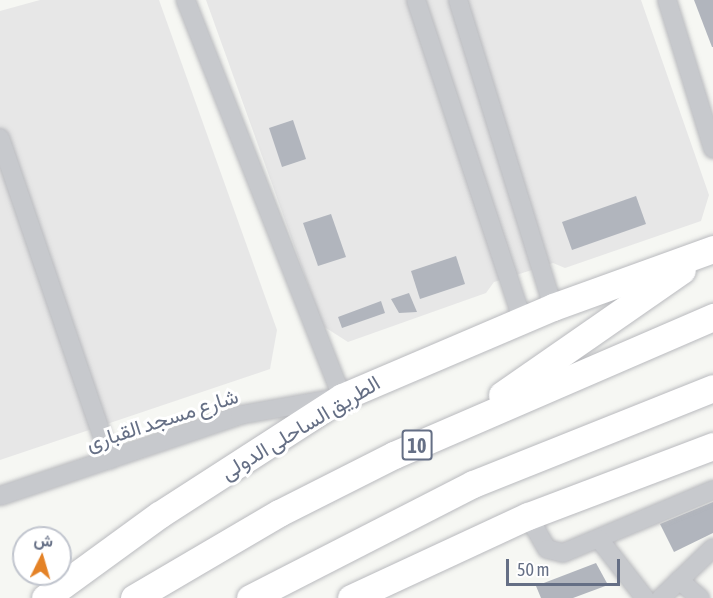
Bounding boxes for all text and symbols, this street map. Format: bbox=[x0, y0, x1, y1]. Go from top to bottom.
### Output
street label: الطريق الساحلى الدولى bbox=[216, 370, 384, 484]
street label: شارع مسجد القبارى bbox=[83, 383, 241, 455]
road number: 10 bbox=[400, 428, 434, 462]
north arrow bbox=[12, 526, 72, 586]
text: ش bbox=[33, 530, 54, 550]
scale bar bbox=[509, 547, 623, 585]
text: 50 m bbox=[517, 559, 549, 580]

